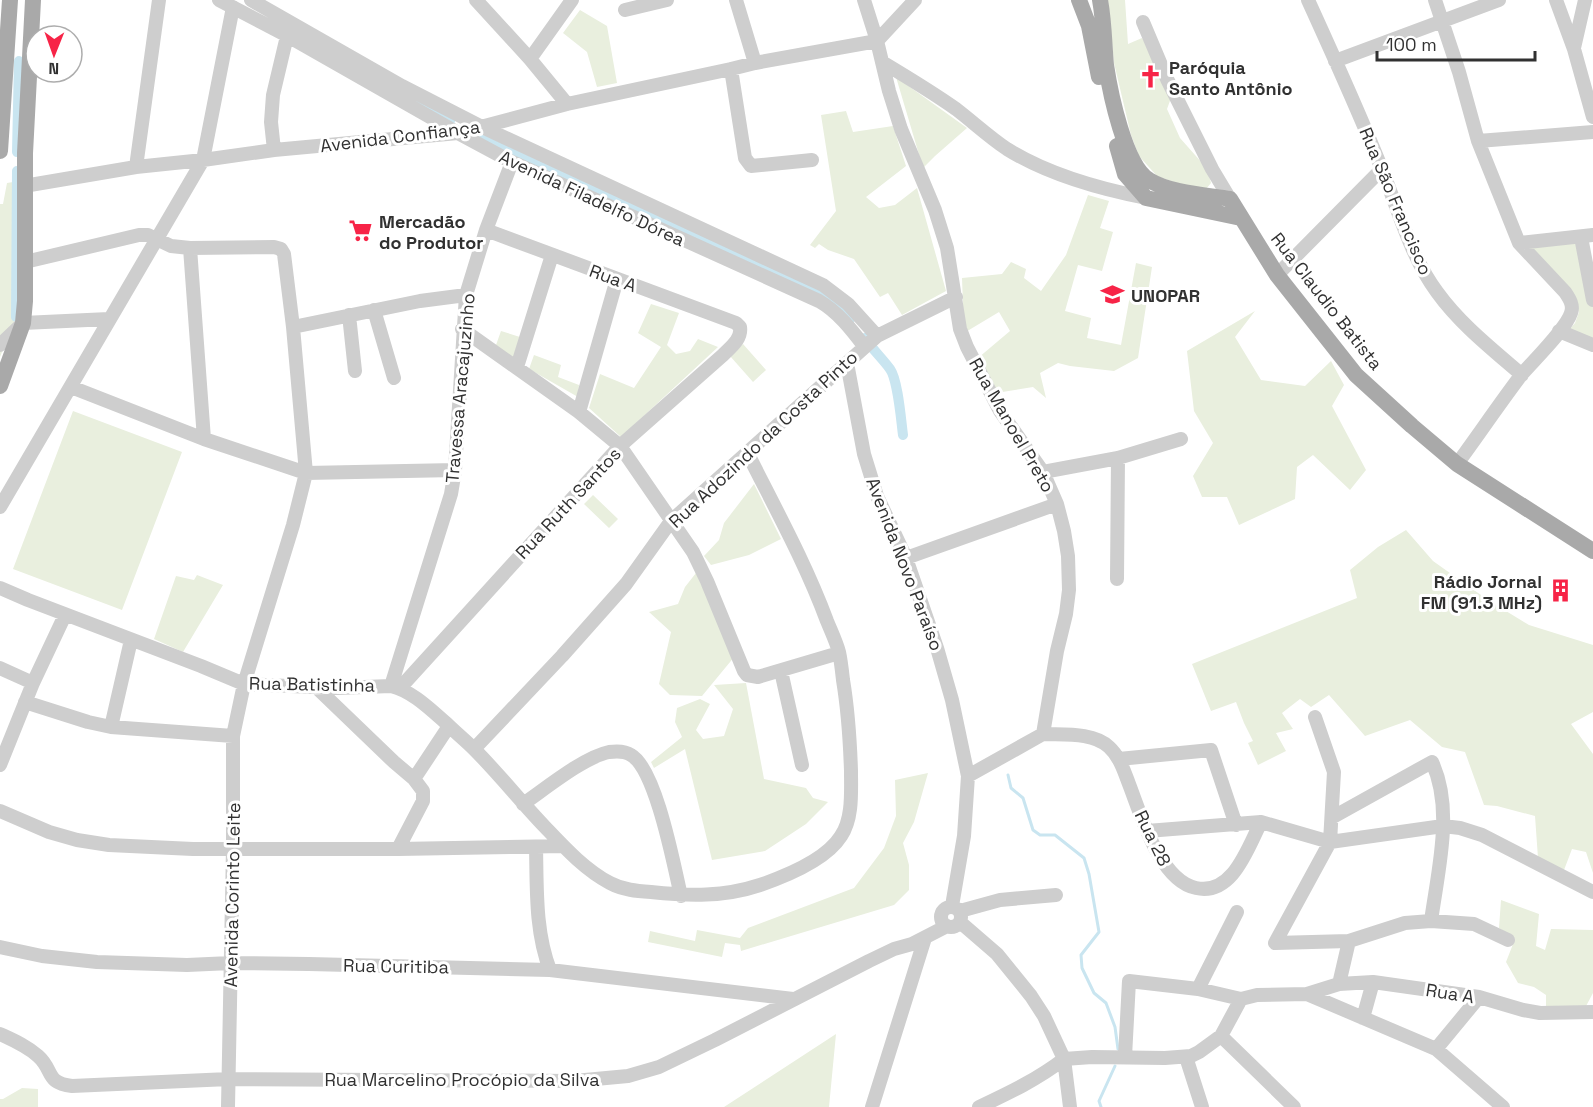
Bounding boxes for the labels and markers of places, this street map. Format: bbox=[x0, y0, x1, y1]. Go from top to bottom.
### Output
place label: Paróquia Santo Antônio bbox=[1169, 56, 1292, 100]
church icon: Paróquia Santo Antônio bbox=[1138, 64, 1164, 90]
place label: Mercadão do Produtor bbox=[379, 210, 483, 254]
supermarket icon: Mercadão do Produtor bbox=[348, 218, 374, 244]
school or university icon: UNOPAR bbox=[1100, 282, 1126, 308]
place label: UNOPAR bbox=[1131, 284, 1200, 307]
place label: Rádio Jornal FM (91.3 MHz) bbox=[1421, 570, 1542, 614]
building icon: Rádio Jornal FM (91.3 MHz) bbox=[1547, 578, 1573, 604]

